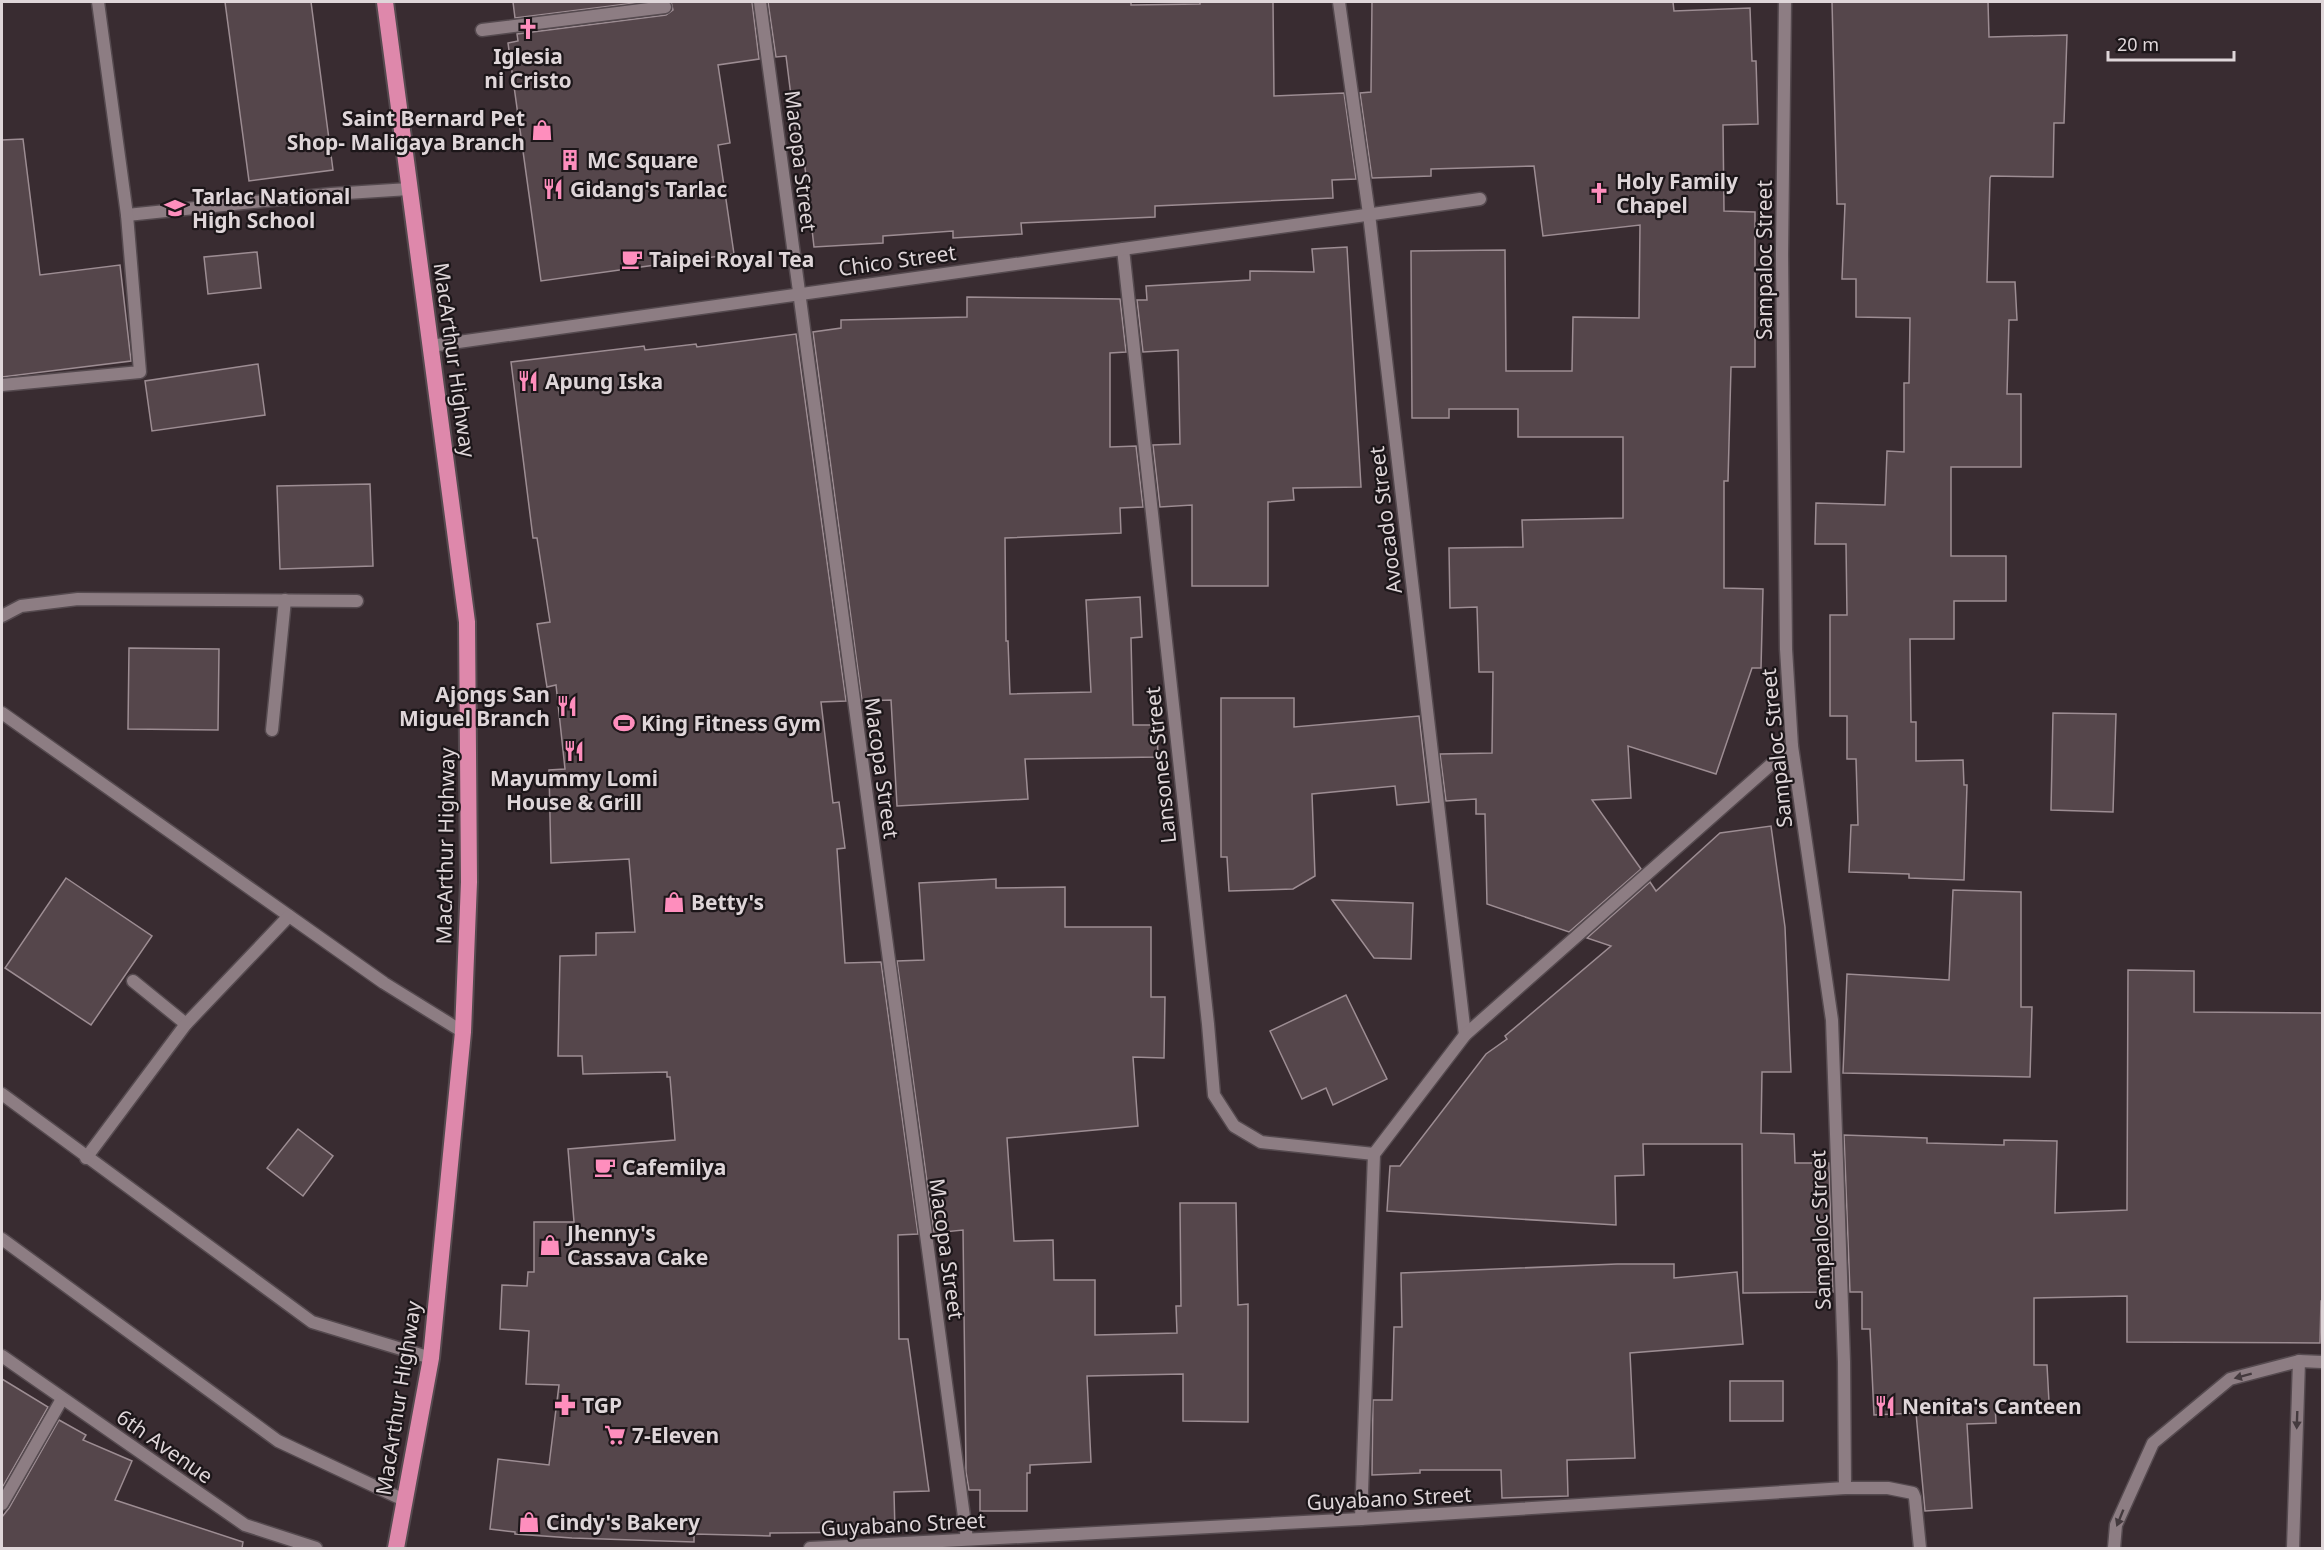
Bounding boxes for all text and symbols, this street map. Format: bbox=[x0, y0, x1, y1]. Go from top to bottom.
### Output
church icon: Iglesia ni Cristo bbox=[516, 17, 540, 41]
scale bar bbox=[2108, 24, 2234, 62]
text: 20 m bbox=[2117, 32, 2159, 56]
place label: Iglesia ni Cristo bbox=[484, 42, 572, 94]
street label: Macopa Street bbox=[778, 89, 824, 234]
place label: Saint Bernard Pet Shop- Maligaya Branch bbox=[287, 104, 525, 156]
shop icon: Saint Bernard Pet Shop- Maligaya Branch bbox=[530, 118, 554, 142]
place label: MC Square bbox=[587, 146, 698, 174]
building icon: MC Square bbox=[558, 148, 582, 172]
place label: Holy Family Chapel bbox=[1616, 167, 1738, 219]
place label: Gidang's Tarlac bbox=[570, 175, 727, 203]
restaurant icon: Gidang's Tarlac bbox=[541, 177, 565, 201]
street label: Sampaloc Street bbox=[1750, 180, 1778, 340]
church icon: Holy Family Chapel bbox=[1587, 181, 1611, 205]
place label: Tarlac National High School bbox=[192, 182, 350, 234]
school or university icon: Tarlac National High School bbox=[163, 196, 187, 220]
street label: Chico Street bbox=[836, 238, 958, 282]
place label: Taipei Royal Tea bbox=[649, 245, 814, 273]
cafe icon: Taipei Royal Tea bbox=[620, 247, 644, 271]
street label: MacArthur Highway bbox=[427, 261, 483, 460]
place label: Apung Iska bbox=[545, 367, 663, 395]
restaurant icon: Apung Iska bbox=[516, 369, 540, 393]
street label: Avocado Street bbox=[1362, 444, 1408, 595]
street label: Sampaloc Street bbox=[1754, 667, 1798, 829]
place label: Ajongs San Miguel Branch bbox=[399, 680, 550, 732]
street label: Lansones Street bbox=[1138, 685, 1182, 845]
restaurant icon: Ajongs San Miguel Branch bbox=[555, 694, 579, 718]
street label: Macopa Street bbox=[858, 696, 906, 841]
place label: King Fitness Gym bbox=[641, 709, 821, 737]
sports icon: King Fitness Gym bbox=[612, 711, 636, 735]
restaurant icon: Mayummy Lomi House & Grill bbox=[562, 739, 586, 763]
street label: MacArthur Highway bbox=[429, 747, 461, 945]
place label: Mayummy Lomi House & Grill bbox=[490, 764, 658, 816]
place label: Betty's bbox=[691, 888, 764, 916]
shop icon: Betty's bbox=[662, 890, 686, 914]
street label: Sampaloc Street bbox=[1803, 1149, 1837, 1310]
place label: Cafemilya bbox=[622, 1153, 726, 1181]
cafe icon: Cafemilya bbox=[593, 1155, 617, 1179]
street label: Macopa Street bbox=[923, 1177, 971, 1322]
place label: Jhenny's Cassava Cake bbox=[565, 1219, 708, 1271]
shop icon: Jhenny's Cassava Cake bbox=[538, 1233, 562, 1257]
street label: MacArthur Highway bbox=[369, 1298, 427, 1497]
one-way arrow bbox=[2234, 1372, 2252, 1381]
place label: TGP bbox=[582, 1391, 622, 1419]
place label: Nenita's Canteen bbox=[1902, 1392, 2082, 1420]
pharmacy icon: TGP bbox=[553, 1393, 577, 1417]
restaurant icon: Nenita's Canteen bbox=[1873, 1394, 1897, 1418]
street label: 6th Avenue bbox=[111, 1402, 219, 1490]
one-way arrow bbox=[2293, 1410, 2302, 1429]
place label: 7-Eleven bbox=[632, 1421, 719, 1449]
supermarket icon: 7-Eleven bbox=[603, 1423, 627, 1447]
street label: Guyabano Street bbox=[1306, 1480, 1473, 1516]
street label: Guyabano Street bbox=[820, 1506, 987, 1542]
place label: Cindy's Bakery bbox=[546, 1508, 700, 1536]
one-way arrow bbox=[2115, 1509, 2125, 1527]
shop icon: Cindy's Bakery bbox=[517, 1510, 541, 1534]

